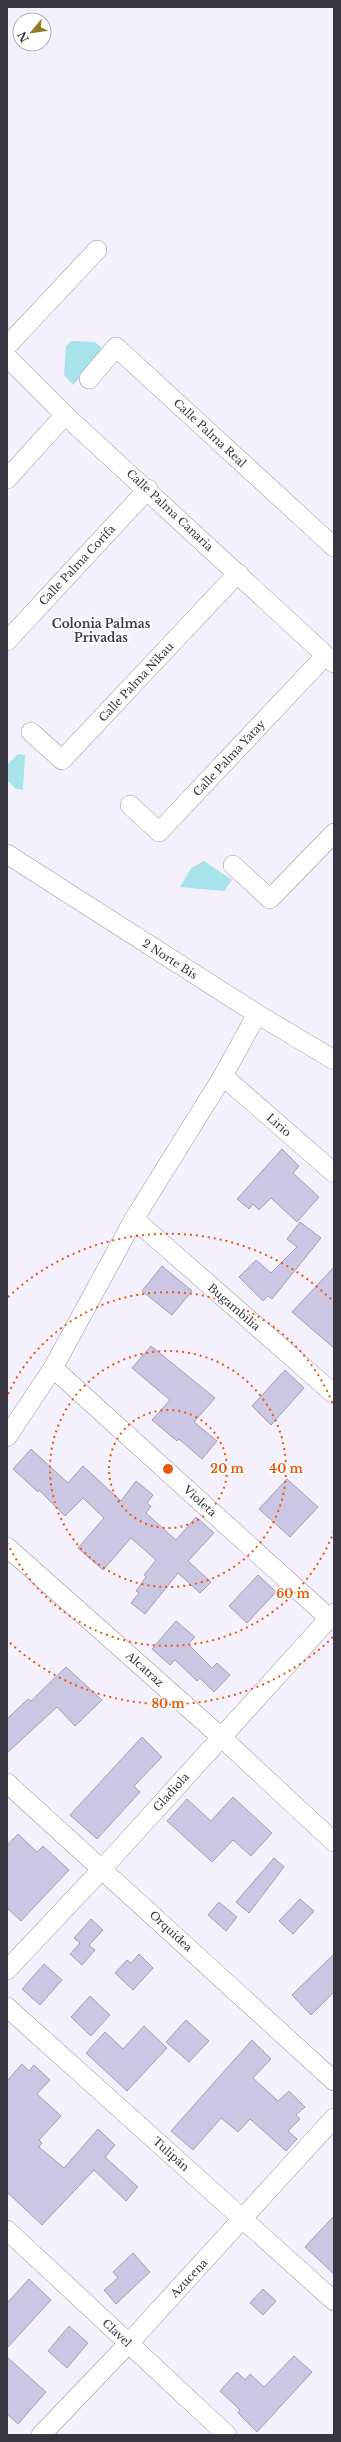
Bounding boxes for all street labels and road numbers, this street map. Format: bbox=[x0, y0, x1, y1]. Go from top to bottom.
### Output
street label: Calle Palma Real bbox=[171, 396, 249, 470]
street label: Calle Palma Canaria bbox=[124, 466, 217, 554]
street label: Calle Palma Corifa bbox=[36, 521, 119, 608]
street label: Calle Palma Nikau bbox=[96, 639, 177, 725]
street label: Calle Palma Yatay bbox=[190, 717, 268, 799]
street label: 2 Norte Bis bbox=[140, 936, 200, 982]
street label: Lirio bbox=[264, 1111, 294, 1139]
street label: Bugambilia bbox=[205, 1281, 264, 1334]
street label: Violeta bbox=[180, 1482, 220, 1520]
street label: Alcatraz bbox=[123, 1648, 167, 1689]
street label: Gladiola bbox=[150, 1769, 193, 1814]
street label: Orquidea bbox=[147, 1908, 196, 1955]
street label: Tulipán bbox=[150, 2134, 192, 2174]
street label: Azucena bbox=[167, 2255, 211, 2301]
street label: Clavel bbox=[100, 2316, 135, 2350]

